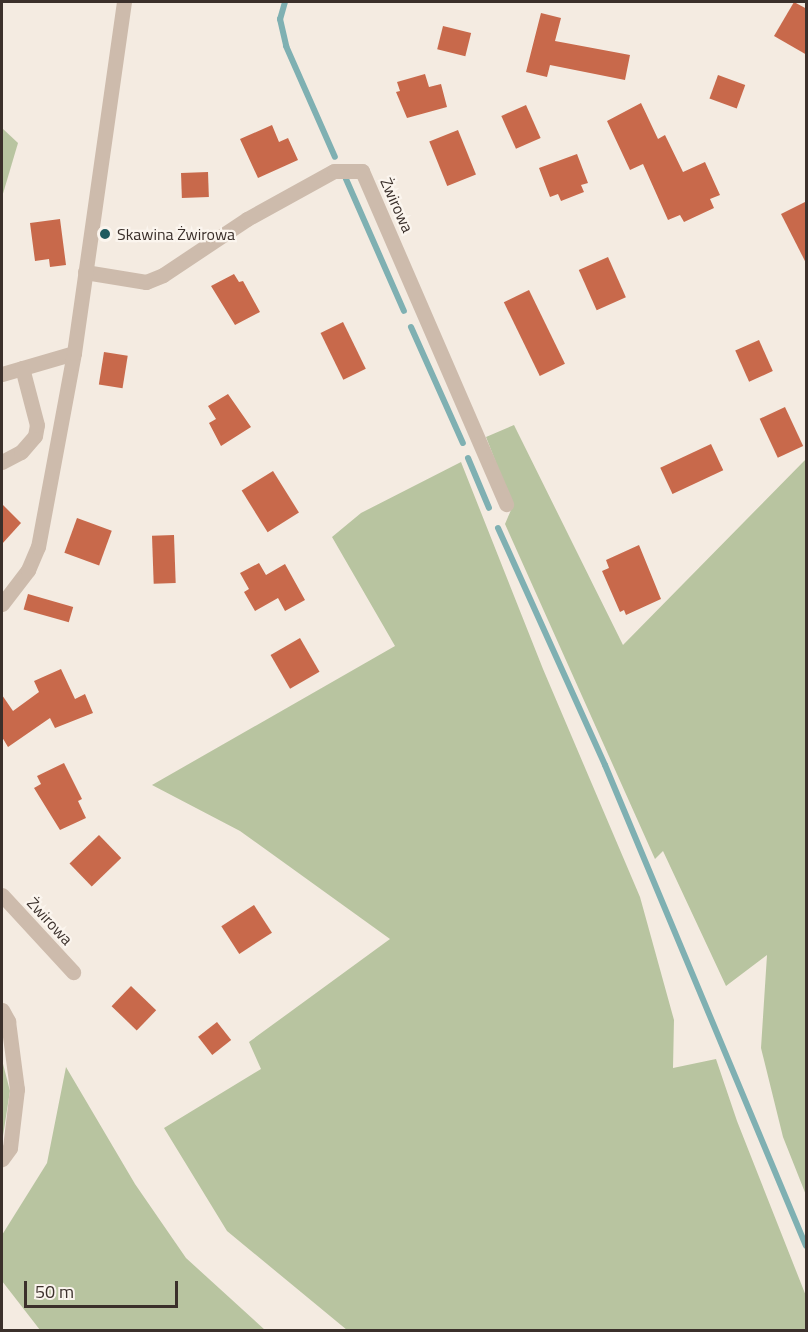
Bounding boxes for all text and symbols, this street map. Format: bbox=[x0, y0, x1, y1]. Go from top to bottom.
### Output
street label: Żwirowa bbox=[376, 175, 418, 235]
place label: Skawina Żwirowa bbox=[117, 224, 235, 244]
marker: Skawina Żwirowa bbox=[98, 227, 112, 241]
street label: Żwirowa bbox=[23, 893, 77, 949]
scale bar bbox=[27, 1269, 182, 1307]
text: 50 m bbox=[35, 1278, 74, 1305]

